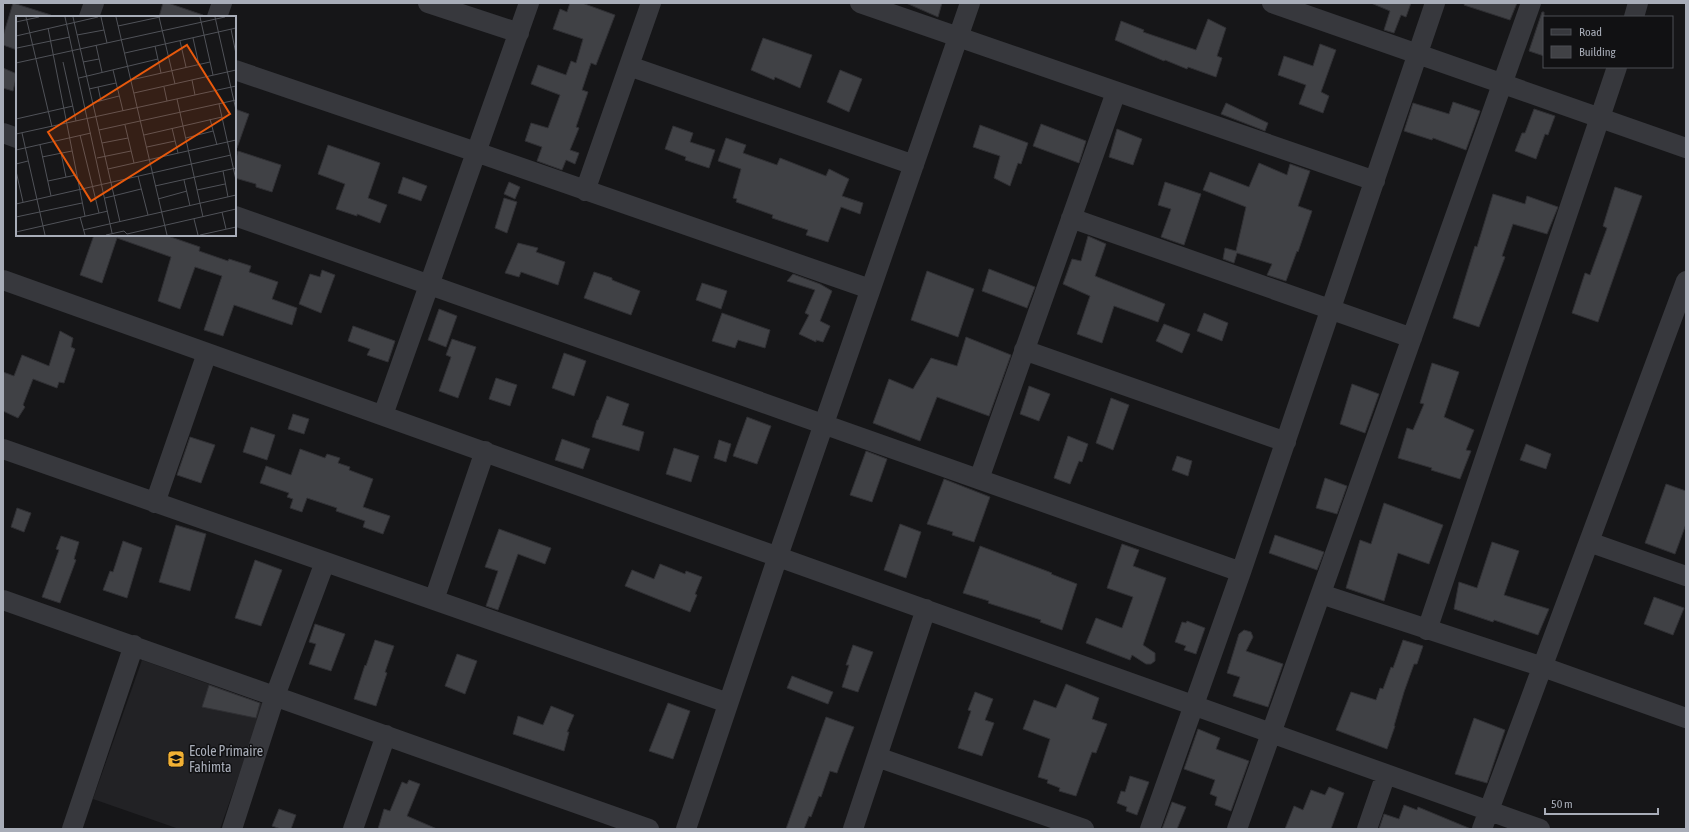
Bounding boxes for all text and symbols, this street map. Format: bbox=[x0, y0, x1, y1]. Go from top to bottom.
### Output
inset map bbox=[16, 16, 236, 236]
legend bbox=[1543, 16, 1673, 68]
text: Road bbox=[1579, 25, 1602, 39]
text: Building bbox=[1579, 45, 1617, 59]
place label: Ecole Primaire Fahimta bbox=[189, 743, 263, 775]
school or university icon: Ecole Primaire Fahimta bbox=[166, 749, 186, 769]
scale bar bbox=[1545, 790, 1658, 816]
text: 50 m bbox=[1551, 797, 1573, 811]

